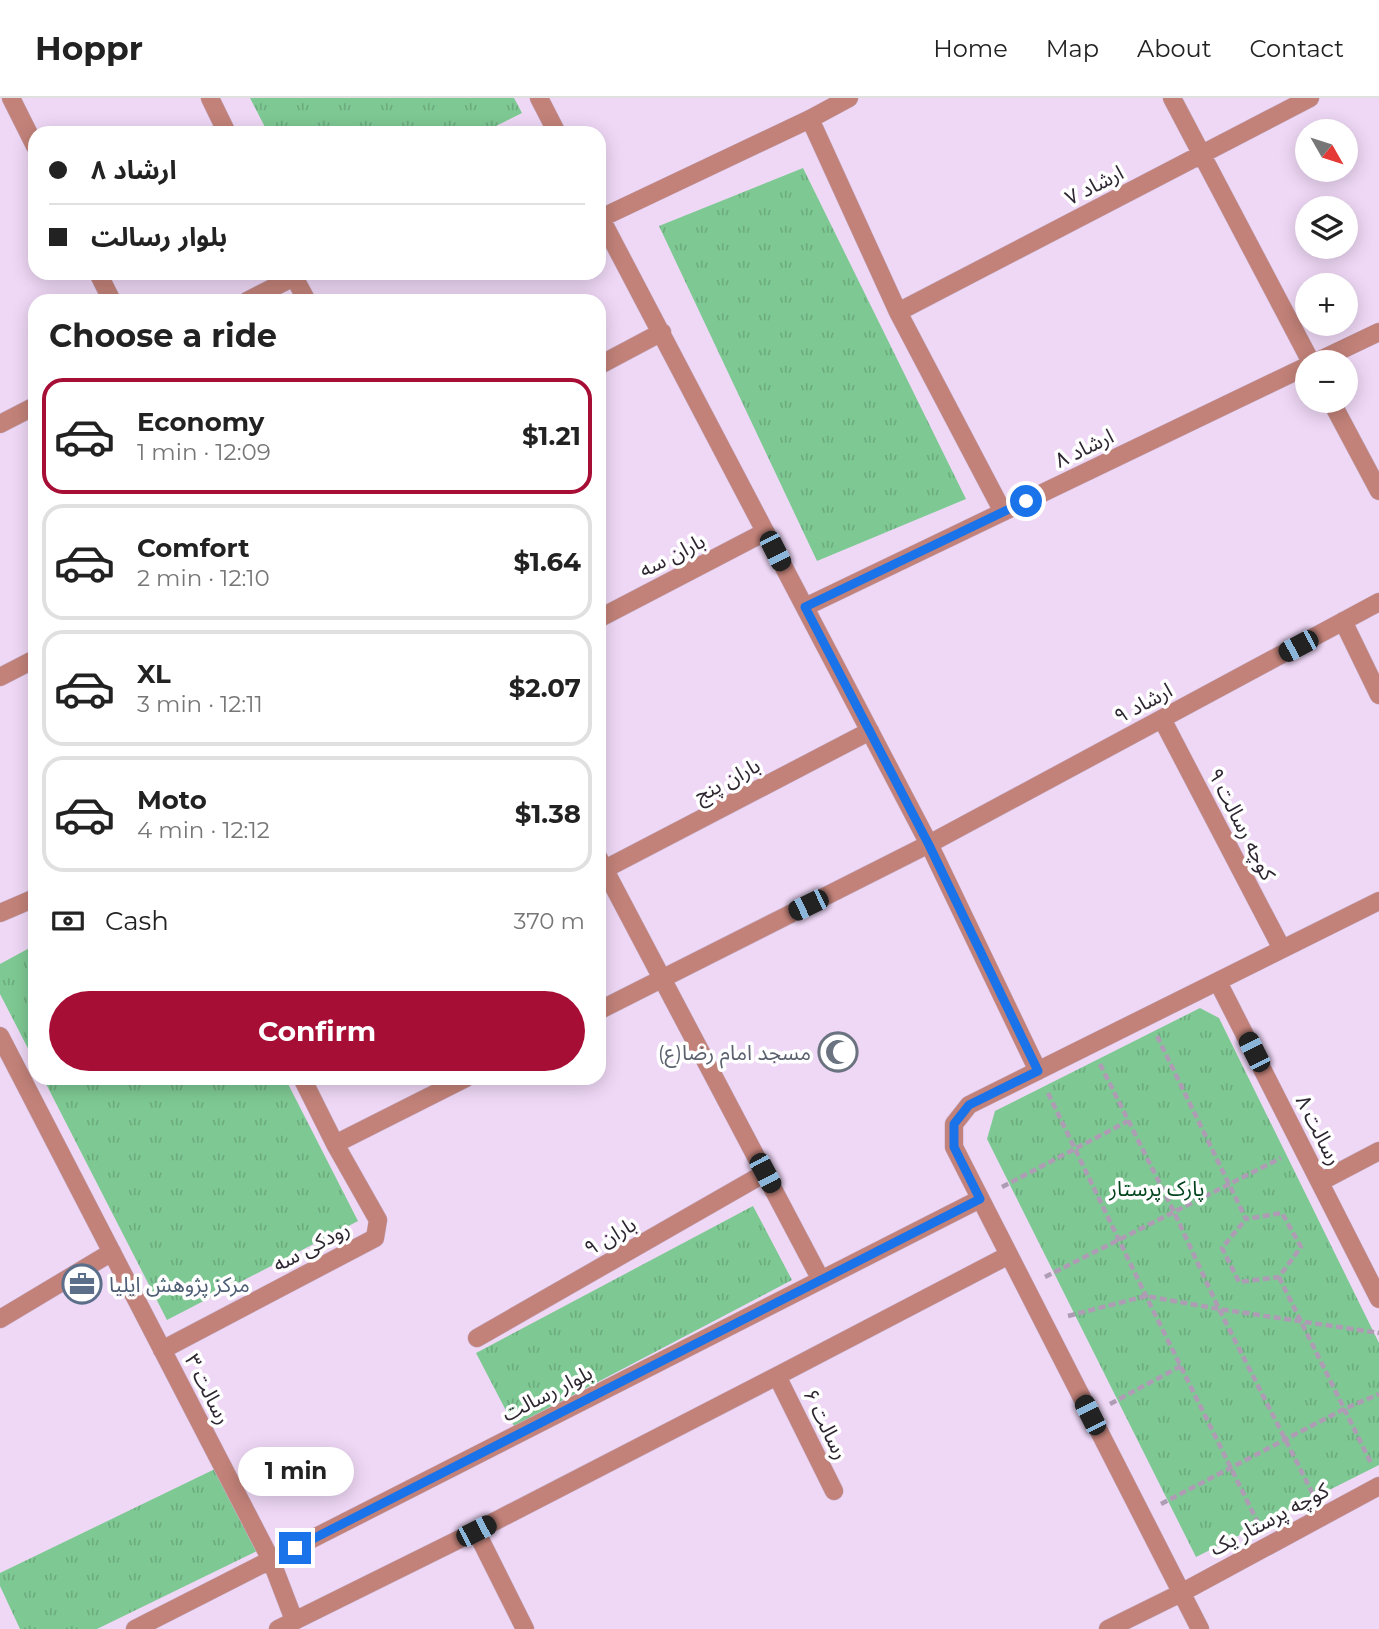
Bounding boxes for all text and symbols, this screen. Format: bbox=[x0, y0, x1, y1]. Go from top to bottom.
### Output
text: Hoppr bbox=[35, 28, 143, 68]
text: Home bbox=[933, 34, 1008, 63]
text: Map bbox=[1046, 34, 1099, 63]
text: About bbox=[1137, 34, 1211, 63]
text: Contact bbox=[1249, 34, 1344, 63]
north arrow bbox=[1295, 119, 1358, 182]
map controls bbox=[1295, 119, 1358, 413]
text: ارشاد ۸ bbox=[91, 154, 177, 186]
street label: ارشاد ۷ bbox=[1061, 160, 1127, 210]
button: layers bbox=[1295, 196, 1358, 259]
text: بلوار رسالت bbox=[91, 221, 227, 253]
button: + bbox=[1295, 273, 1358, 336]
text: Choose a ride bbox=[49, 316, 277, 355]
button: − bbox=[1295, 350, 1358, 413]
icon: car bbox=[53, 405, 116, 468]
text: Economy bbox=[137, 406, 264, 438]
text: $1.21 bbox=[522, 420, 581, 452]
street label: ارشاد ۸ bbox=[1051, 423, 1117, 473]
text: 1 min · 12:09 bbox=[137, 438, 271, 466]
route start bbox=[1010, 485, 1042, 517]
street label: باران سه bbox=[635, 528, 709, 582]
car bbox=[757, 528, 794, 574]
icon: car bbox=[53, 531, 116, 594]
text: Comfort bbox=[137, 532, 249, 564]
text: $1.64 bbox=[514, 546, 581, 578]
text: 2 min · 12:10 bbox=[137, 564, 270, 592]
car bbox=[1275, 627, 1322, 665]
icon: car bbox=[53, 657, 116, 720]
text: XL bbox=[137, 658, 171, 690]
text: $2.07 bbox=[509, 672, 581, 704]
street label: ارشاد ۹ bbox=[1110, 677, 1176, 729]
text: 3 min · 12:11 bbox=[137, 690, 263, 718]
street label: باران پنج bbox=[690, 752, 766, 810]
street label: کوچه رسالت ۹ bbox=[1202, 764, 1281, 885]
icon: car bbox=[53, 783, 116, 846]
text: Moto bbox=[137, 784, 207, 816]
text: $1.38 bbox=[515, 798, 581, 830]
text: 4 min · 12:12 bbox=[137, 816, 270, 844]
car bbox=[785, 886, 832, 924]
icon: cash bbox=[49, 902, 87, 940]
text: Cash bbox=[105, 905, 169, 937]
text: 370 m bbox=[514, 907, 585, 935]
button: Confirm bbox=[49, 991, 585, 1071]
car bbox=[1236, 1029, 1273, 1075]
mosque icon: مسجد امام رضا(ع) bbox=[817, 1031, 859, 1073]
place label: مسجد امام رضا(ع) bbox=[658, 1040, 811, 1069]
street label: رسالت ۸ bbox=[1291, 1091, 1347, 1169]
car bbox=[746, 1150, 785, 1196]
park label: پارک پرستار bbox=[1108, 1176, 1205, 1202]
street label: باران ۹ bbox=[580, 1211, 640, 1261]
street label: رودکی سه bbox=[268, 1215, 354, 1277]
office icon: مرکز پژوهش ایلیا bbox=[61, 1263, 103, 1305]
place label: مرکز پژوهش ایلیا bbox=[109, 1272, 250, 1298]
street label: رسالت ۳ bbox=[180, 1350, 236, 1428]
street label: بلوار رسالت bbox=[498, 1360, 596, 1426]
street label: رسالت ۶ bbox=[798, 1385, 854, 1463]
car bbox=[1072, 1392, 1109, 1438]
callout: 1 min bbox=[237, 1446, 353, 1496]
text: 1 min bbox=[265, 1457, 327, 1485]
street label: کوچه پرستار یک bbox=[1205, 1477, 1334, 1562]
car bbox=[453, 1512, 500, 1550]
route end bbox=[279, 1532, 311, 1564]

